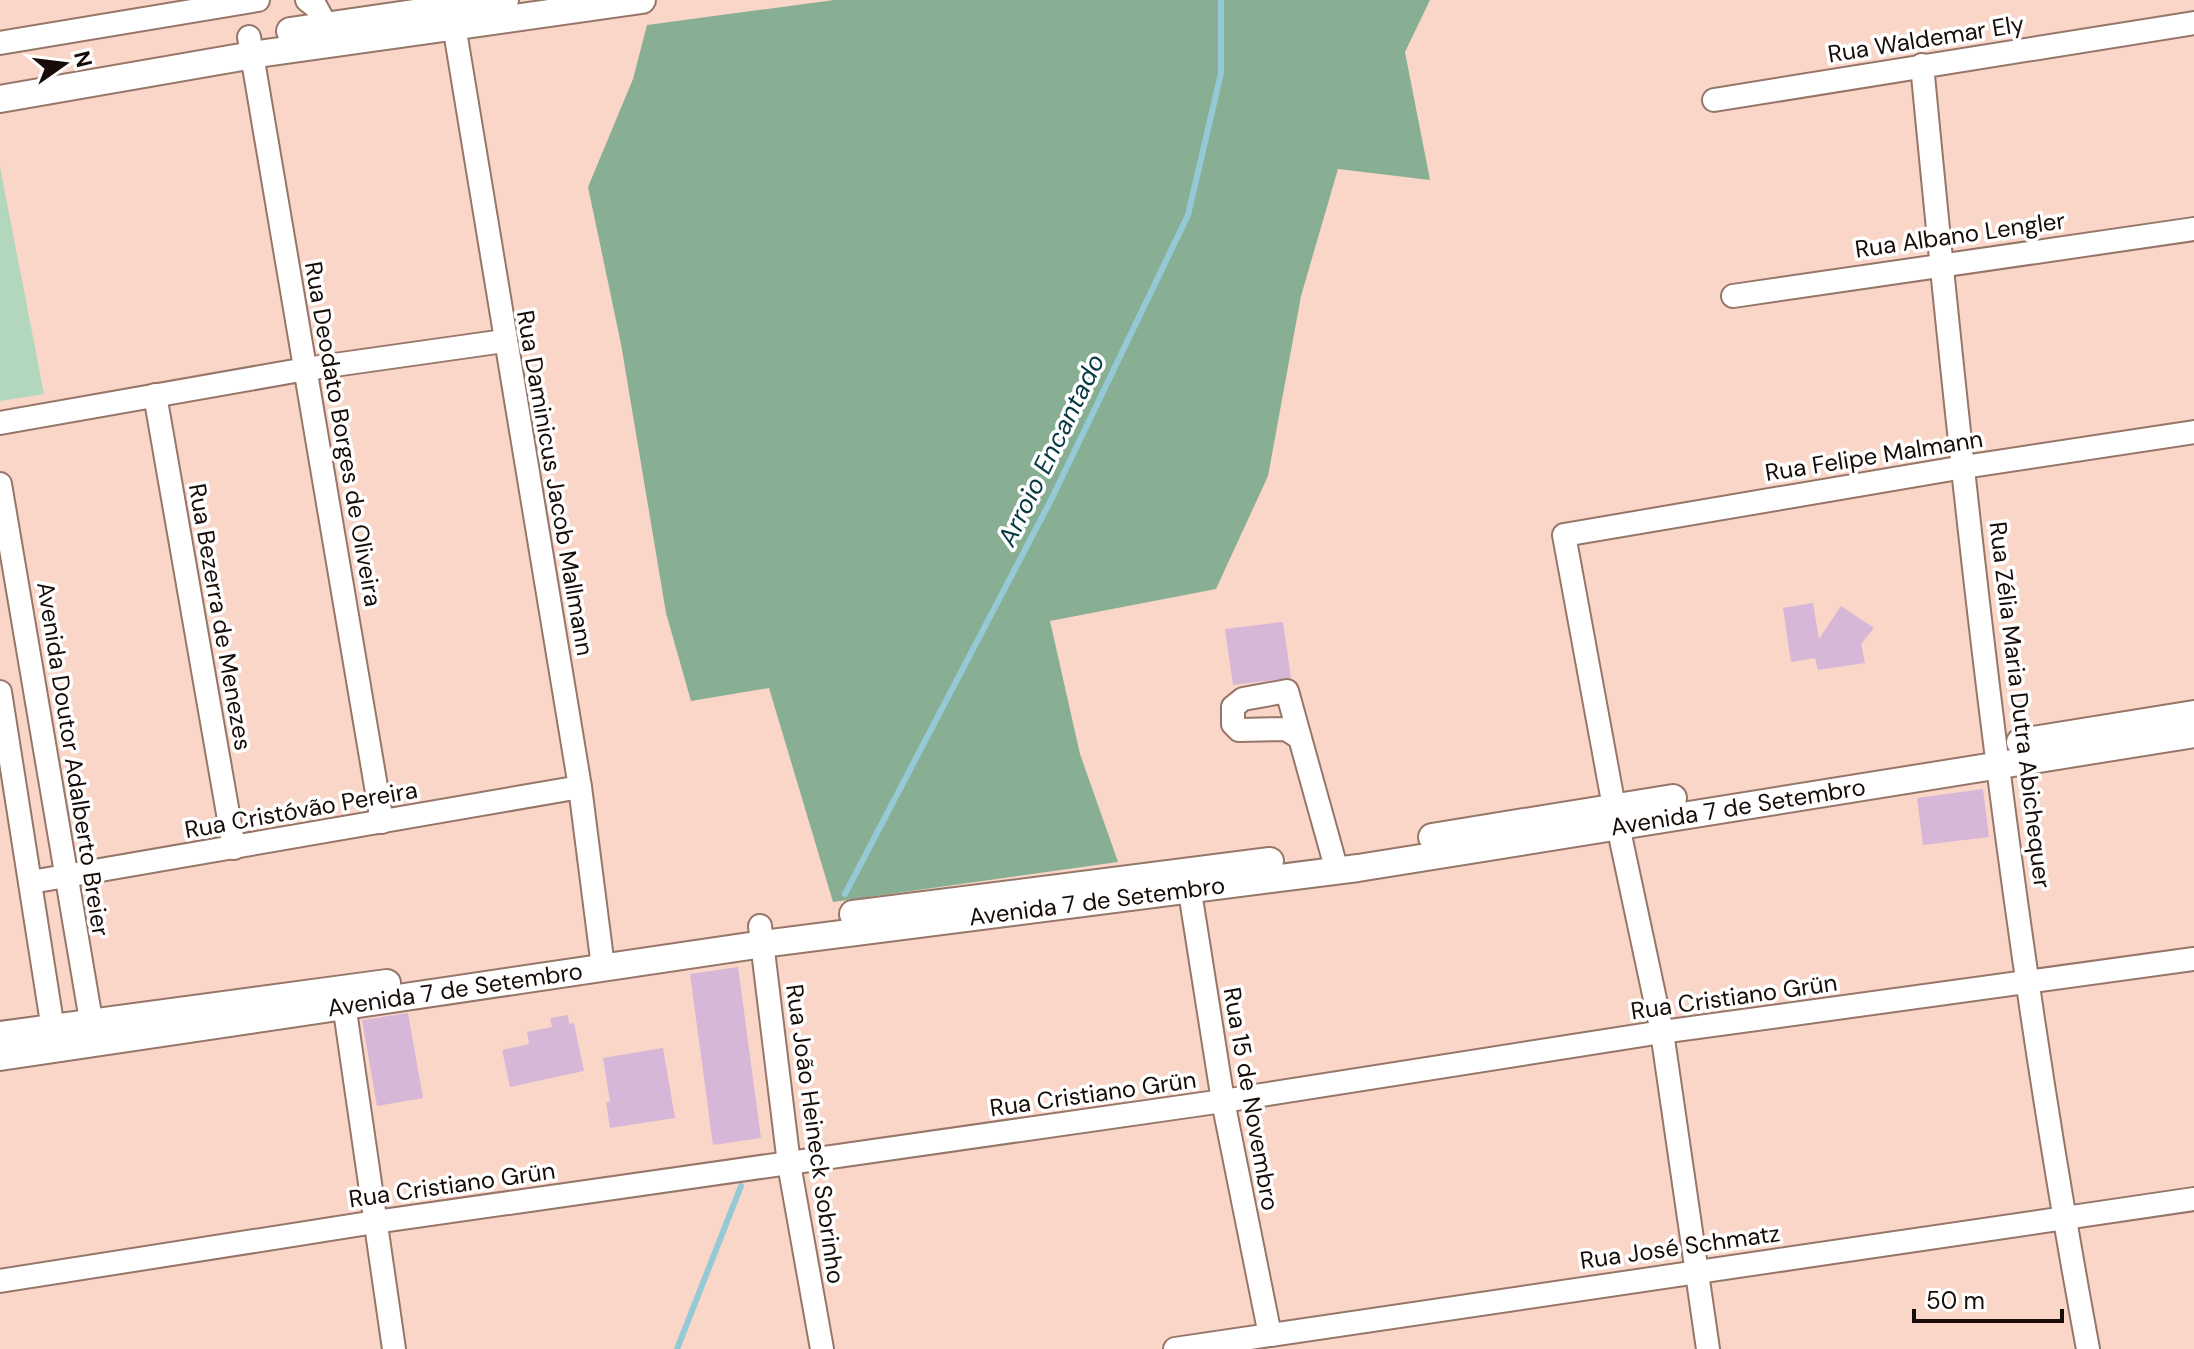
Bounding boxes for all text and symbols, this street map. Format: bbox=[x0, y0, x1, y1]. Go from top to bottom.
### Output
street label: Rua Waldemar Ely bbox=[1825, 8, 2026, 69]
north arrow bbox=[24, 24, 104, 104]
text: N bbox=[67, 48, 99, 71]
street label: Rua Albano Lengler bbox=[1853, 204, 2067, 265]
street label: Rua Deodato Borges de Oliveira bbox=[298, 259, 389, 609]
street label: Rua Daminicus Jacob Mallmann bbox=[510, 308, 601, 658]
water label: Arroio Encantado bbox=[989, 348, 1112, 553]
street label: Rua Felipe Malmann bbox=[1763, 423, 1985, 488]
street label: Rua Bezerra de Menezes bbox=[182, 481, 259, 753]
street label: Rua Zélia Maria Dutra Abichequer bbox=[1983, 520, 2058, 890]
street label: Avenida Doutor Adalberto Breier bbox=[30, 580, 117, 938]
street label: Avenida 7 de Setembro bbox=[1608, 771, 1868, 842]
street label: Rua Cristóvão Pereira bbox=[182, 774, 420, 845]
street label: Avenida 7 de Setembro bbox=[967, 869, 1227, 933]
street label: Avenida 7 de Setembro bbox=[325, 955, 585, 1023]
street label: Rua Cristiano Grün bbox=[1629, 967, 1839, 1026]
street label: Rua João Heineck Sobrinho bbox=[779, 982, 852, 1286]
street label: Rua 15 de Novembro bbox=[1217, 985, 1286, 1213]
street label: Rua Cristiano Grün bbox=[988, 1064, 1198, 1123]
street label: Rua Cristiano Grün bbox=[347, 1155, 557, 1214]
street label: Rua José Schmatz bbox=[1578, 1217, 1782, 1276]
scale bar bbox=[1914, 1273, 2062, 1323]
text: 50 m bbox=[1926, 1285, 1985, 1316]

